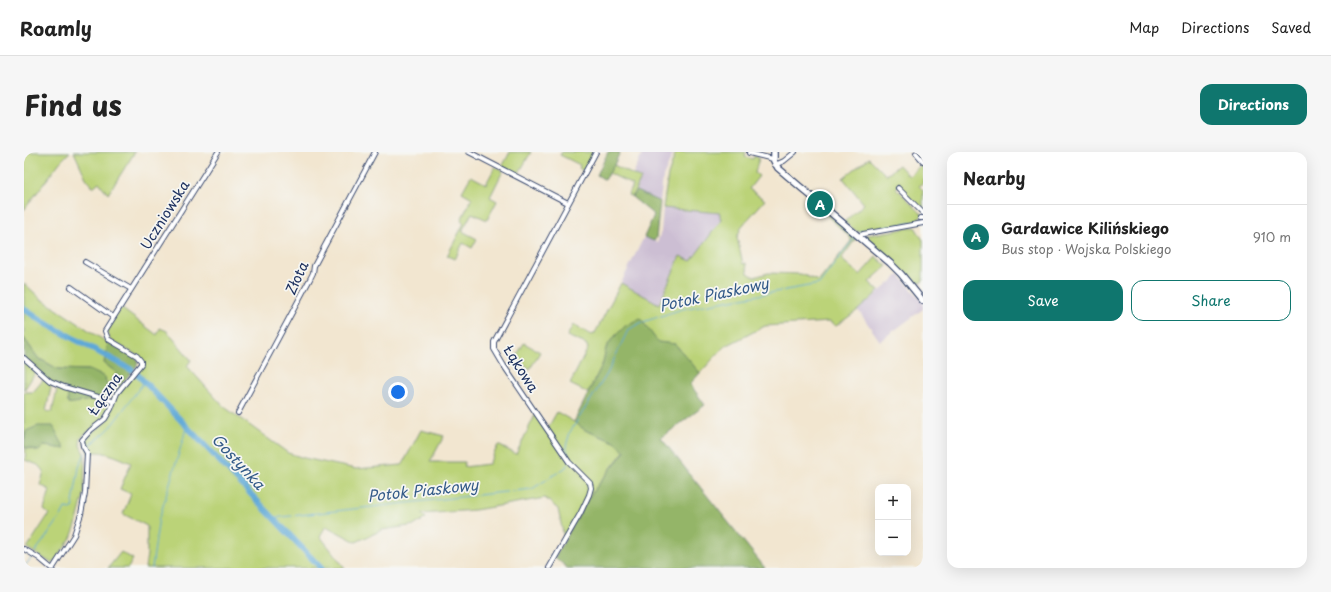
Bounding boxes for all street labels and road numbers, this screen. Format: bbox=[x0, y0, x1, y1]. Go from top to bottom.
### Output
street label: Uczniowska bbox=[135, 176, 194, 254]
street label: Złota bbox=[280, 257, 314, 298]
street label: Łąkowa bbox=[498, 341, 544, 397]
street label: Łączna bbox=[82, 368, 127, 420]

